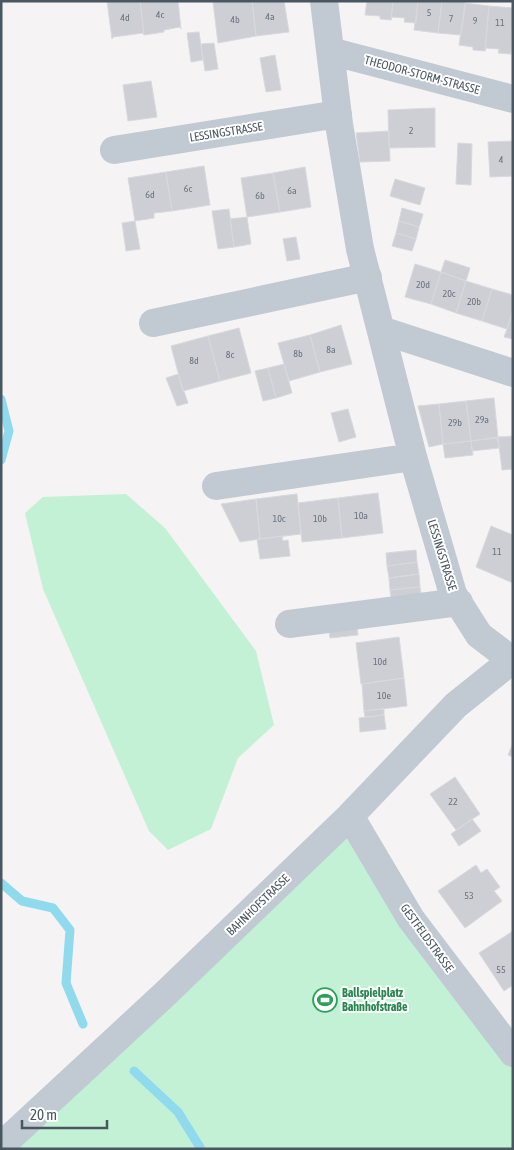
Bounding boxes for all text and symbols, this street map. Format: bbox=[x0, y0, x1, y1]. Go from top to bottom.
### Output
house number: 5 bbox=[427, 7, 432, 18]
house number: 4c bbox=[156, 9, 164, 20]
house number: 4a bbox=[265, 11, 275, 22]
house number: 4d bbox=[120, 12, 130, 23]
house number: 7 bbox=[449, 13, 454, 24]
house number: 4b bbox=[230, 14, 240, 25]
house number: 9 bbox=[473, 15, 478, 26]
house number: 11 bbox=[495, 17, 505, 28]
street label: THEODOR-STORM-STRASSE bbox=[363, 53, 481, 97]
street label: LESSINGSTRASSE bbox=[188, 119, 264, 145]
house number: 2 bbox=[409, 125, 414, 136]
house number: 4 bbox=[499, 154, 504, 165]
house number: 6c bbox=[184, 183, 192, 194]
house number: 6a bbox=[287, 185, 297, 196]
house number: 6d bbox=[145, 189, 155, 200]
house number: 6b bbox=[255, 190, 265, 201]
house number: 20d bbox=[416, 279, 430, 290]
house number: 20c bbox=[442, 288, 456, 299]
house number: 20b bbox=[467, 296, 481, 307]
house number: 8a bbox=[326, 344, 336, 355]
house number: 8b bbox=[293, 348, 303, 359]
house number: 8c bbox=[226, 349, 234, 360]
house number: 8d bbox=[189, 355, 199, 366]
house number: 29a bbox=[475, 414, 489, 425]
house number: 29b bbox=[448, 417, 462, 428]
house number: 10a bbox=[354, 510, 368, 521]
house number: 10c bbox=[272, 513, 286, 524]
house number: 10b bbox=[313, 513, 327, 524]
street label: LESSINGSTRASSE bbox=[425, 518, 459, 592]
house number: 11 bbox=[492, 546, 502, 557]
house number: 10d bbox=[373, 656, 387, 667]
house number: 10e bbox=[377, 690, 391, 701]
house number: 22 bbox=[448, 796, 458, 807]
street label: BAHNHOFSTRASSE bbox=[224, 872, 292, 938]
house number: 53 bbox=[464, 890, 474, 901]
street label: GESTFELDSTRASSE bbox=[398, 901, 456, 975]
house number: 55 bbox=[496, 964, 506, 975]
place label: Ballspielplatz Bahnhofstraße bbox=[342, 986, 408, 1014]
sports icon: Ballspielplatz Bahnhofstraße bbox=[312, 987, 338, 1013]
scale bar bbox=[22, 1098, 108, 1130]
text: 20 m bbox=[30, 1106, 57, 1123]

